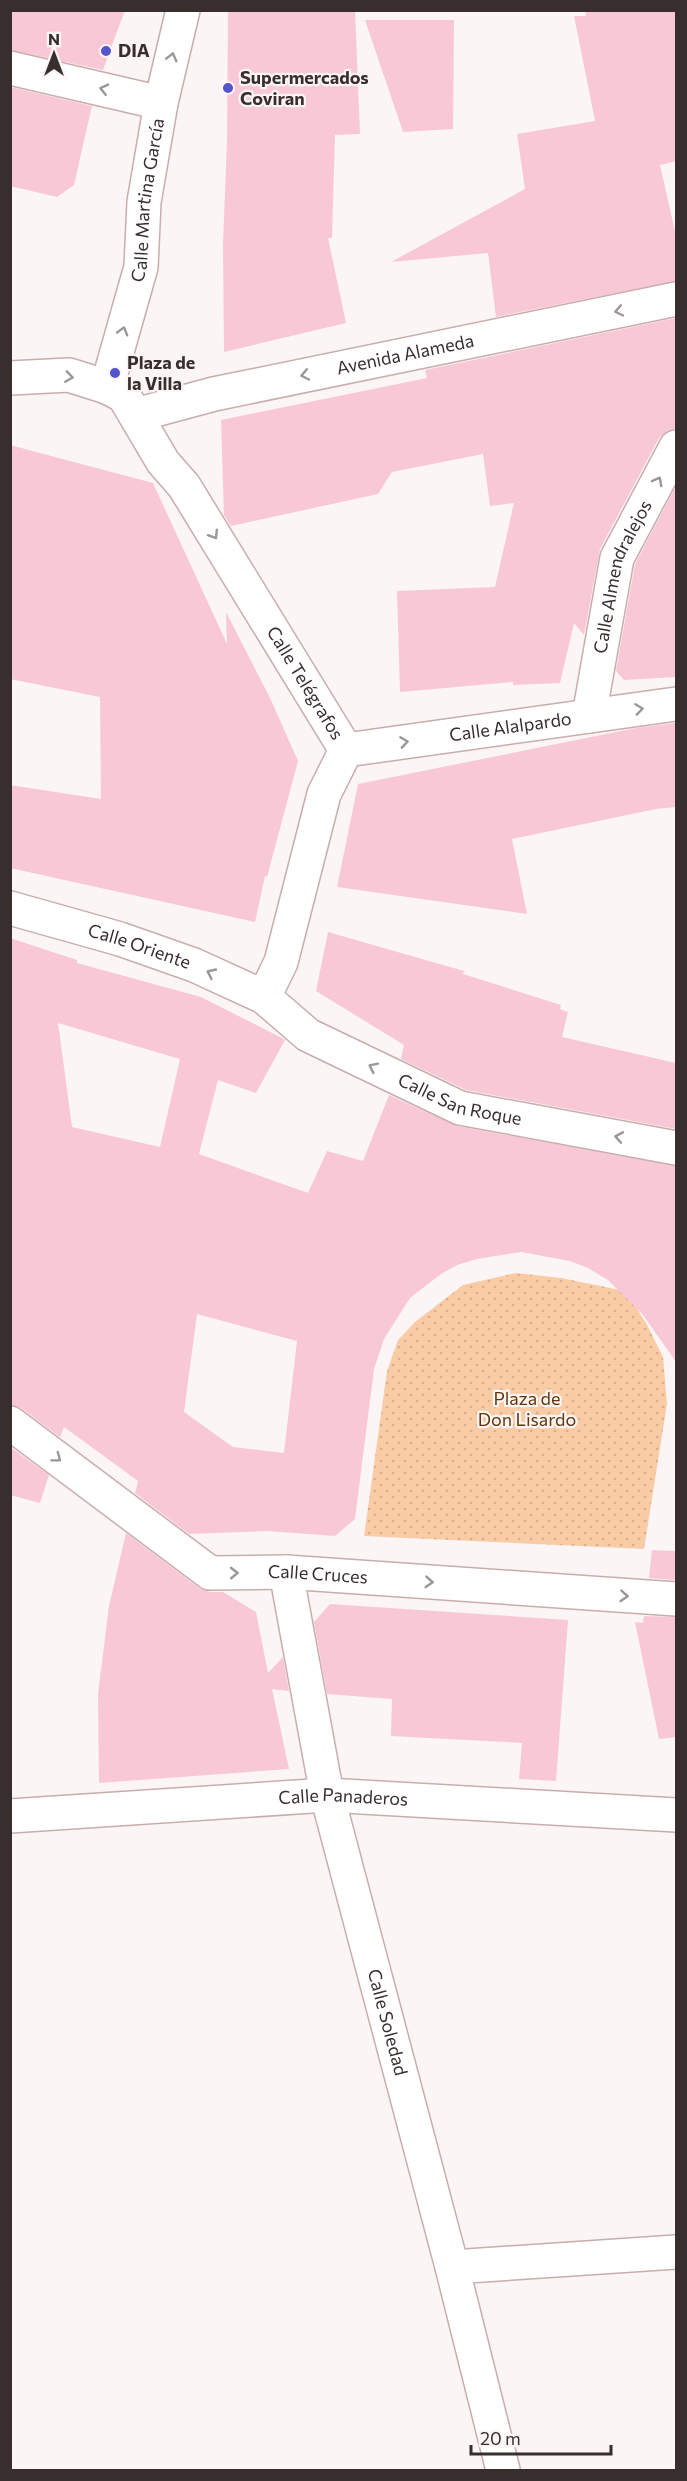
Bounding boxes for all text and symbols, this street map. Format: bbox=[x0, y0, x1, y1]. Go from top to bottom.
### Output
north arrow bbox=[24, 24, 84, 84]
text: N bbox=[48, 29, 60, 48]
place label: DIA bbox=[118, 39, 150, 61]
marker: DIA bbox=[99, 44, 113, 58]
one-way arrow bbox=[164, 53, 177, 63]
place label: Supermercados Coviran bbox=[240, 66, 369, 109]
marker: Supermercados Coviran bbox=[221, 81, 235, 95]
one-way arrow bbox=[99, 84, 109, 97]
street label: Calle Martina García bbox=[125, 116, 168, 285]
one-way arrow bbox=[614, 304, 624, 317]
one-way arrow bbox=[116, 326, 128, 337]
street label: Avenida Alameda bbox=[334, 329, 476, 379]
place label: Plaza de la Villa bbox=[127, 351, 195, 394]
marker: Plaza de la Villa bbox=[108, 366, 122, 380]
one-way arrow bbox=[300, 368, 310, 381]
one-way arrow bbox=[64, 370, 73, 382]
one-way arrow bbox=[651, 477, 662, 487]
street label: Calle Almendralejos bbox=[588, 496, 656, 655]
one-way arrow bbox=[207, 529, 218, 540]
street label: Calle Telégrafos bbox=[263, 622, 349, 743]
one-way arrow bbox=[634, 703, 644, 715]
street label: Calle Alalpardo bbox=[448, 707, 573, 745]
one-way arrow bbox=[400, 737, 409, 749]
street label: Calle Oriente bbox=[86, 919, 194, 973]
one-way arrow bbox=[206, 968, 217, 980]
one-way arrow bbox=[369, 1062, 380, 1074]
street label: Calle San Roque bbox=[395, 1068, 524, 1129]
one-way arrow bbox=[614, 1131, 624, 1144]
park label: Plaza de Don Lisardo bbox=[478, 1387, 576, 1430]
one-way arrow bbox=[51, 1451, 62, 1462]
street label: Calle Cruces bbox=[268, 1560, 369, 1588]
one-way arrow bbox=[230, 1567, 239, 1579]
one-way arrow bbox=[424, 1575, 434, 1588]
one-way arrow bbox=[619, 1589, 628, 1602]
street label: Calle Panaderos bbox=[278, 1783, 409, 1810]
street label: Calle Soledad bbox=[364, 1966, 413, 2078]
scale bar bbox=[471, 2418, 610, 2456]
text: 20 m bbox=[480, 2427, 521, 2449]

